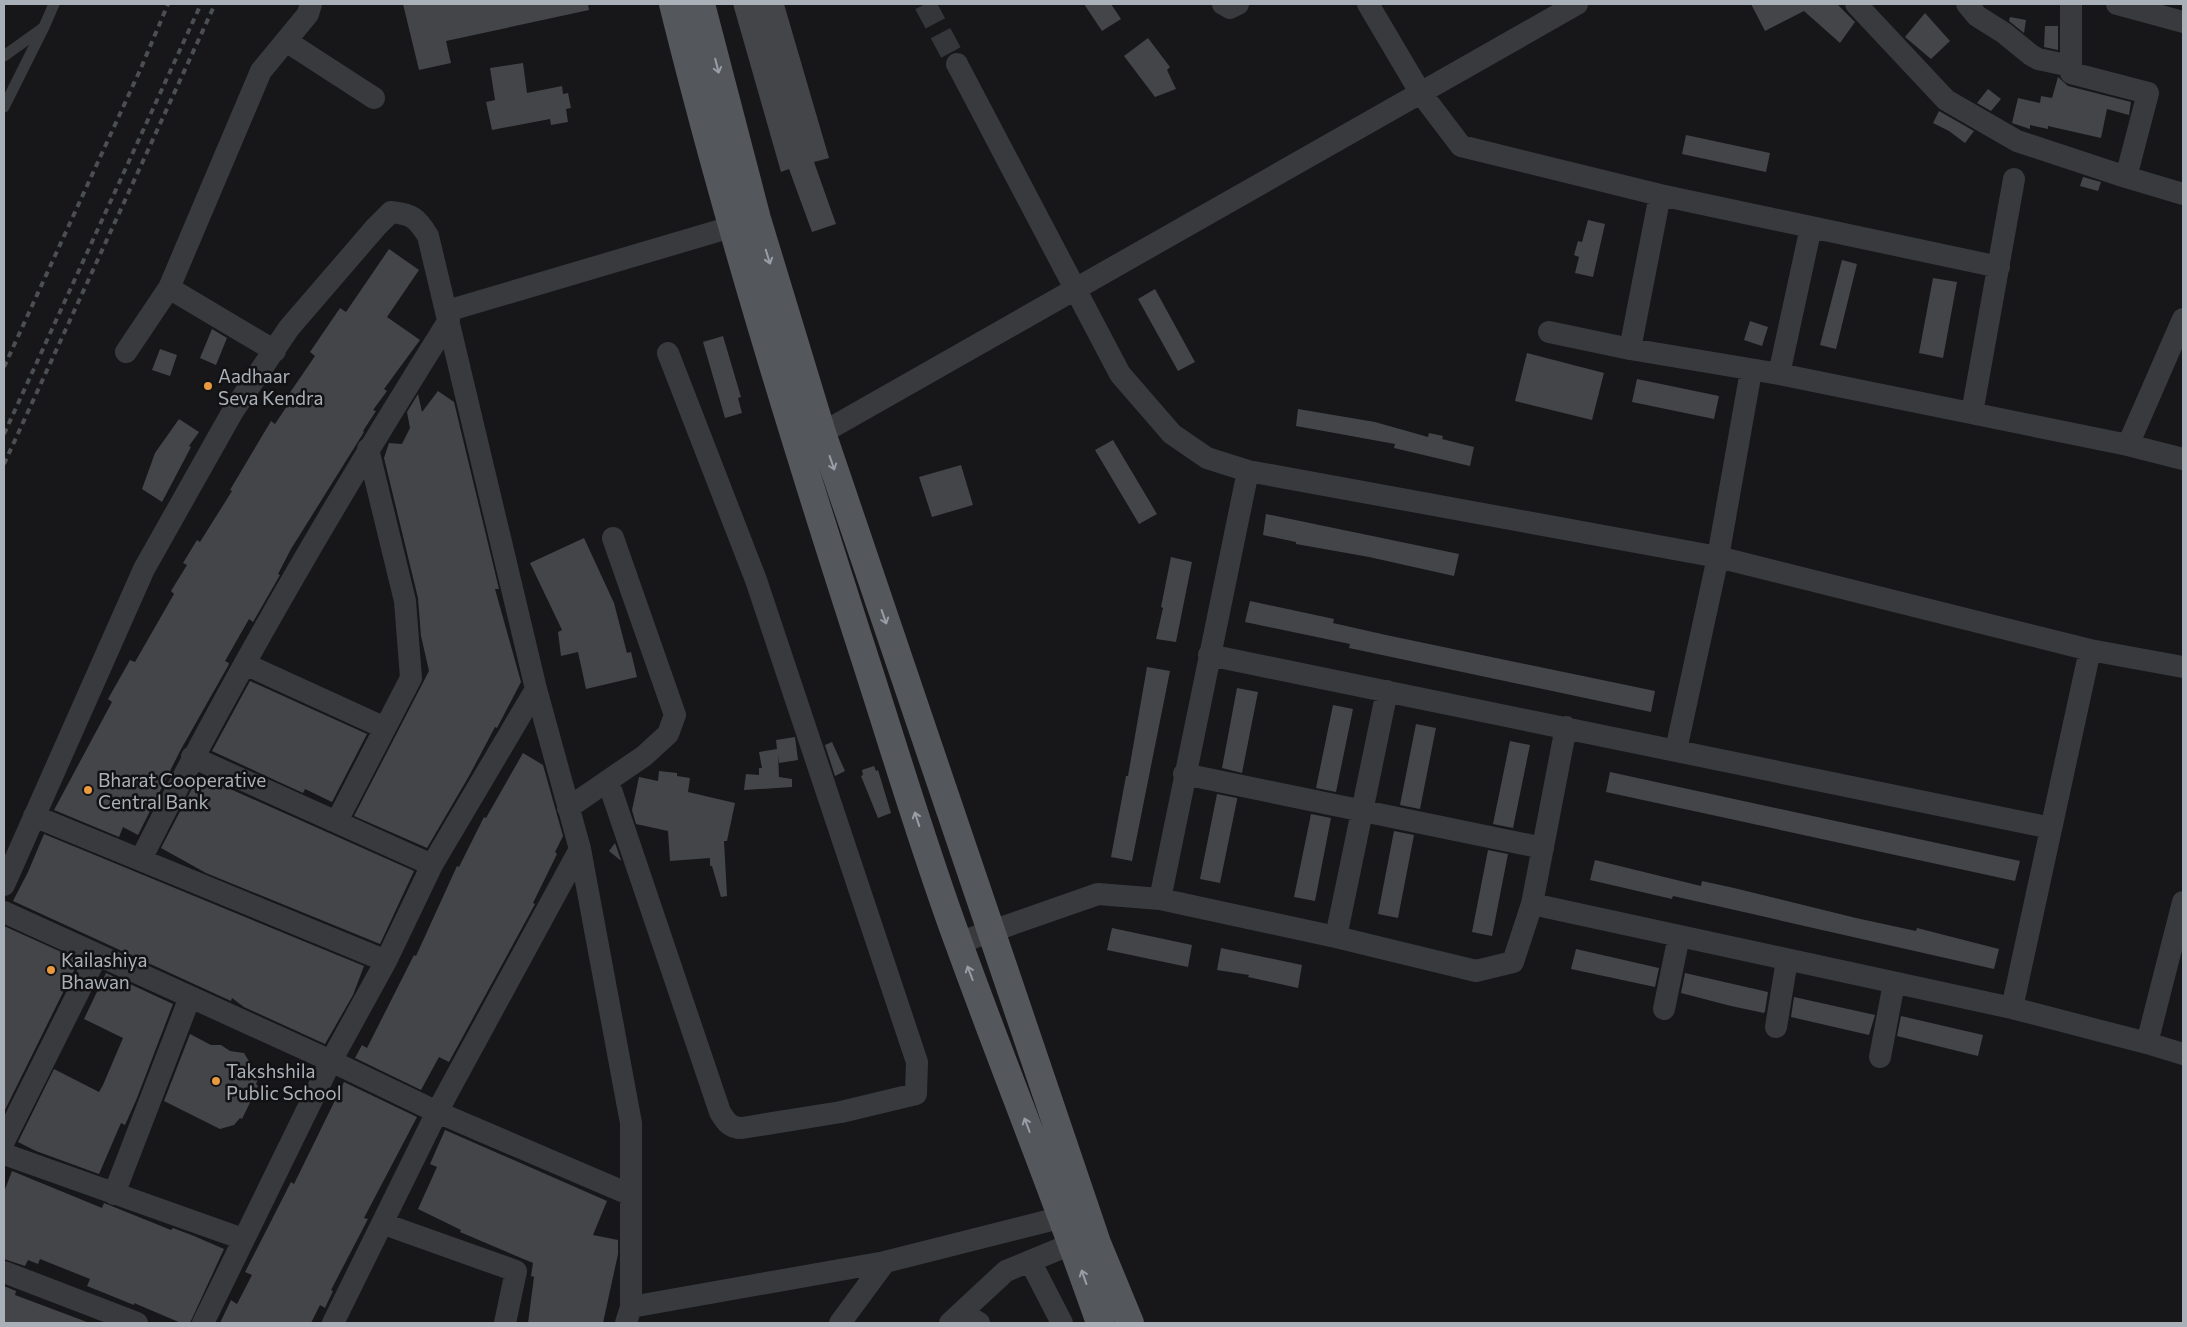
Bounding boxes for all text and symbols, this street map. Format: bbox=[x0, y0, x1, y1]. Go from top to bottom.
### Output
one-way arrow bbox=[713, 58, 722, 74]
one-way arrow bbox=[764, 249, 774, 265]
place label: Aadhaar Seva Kendra bbox=[218, 364, 323, 409]
marker: Aadhaar Seva Kendra bbox=[202, 380, 214, 392]
one-way arrow bbox=[827, 454, 837, 470]
one-way arrow bbox=[880, 608, 889, 624]
place label: Bharat Cooperative Central Bank bbox=[98, 768, 266, 813]
marker: Bharat Cooperative Central Bank bbox=[82, 784, 94, 796]
one-way arrow bbox=[912, 812, 922, 828]
place label: Kailashiya Bhawan bbox=[61, 948, 147, 993]
marker: Kailashiya Bhawan bbox=[45, 964, 57, 976]
one-way arrow bbox=[964, 966, 974, 981]
place label: Takshshila Public School bbox=[226, 1059, 341, 1104]
marker: Takshshila Public School bbox=[210, 1075, 222, 1087]
one-way arrow bbox=[1022, 1118, 1032, 1133]
one-way arrow bbox=[1079, 1270, 1088, 1286]

